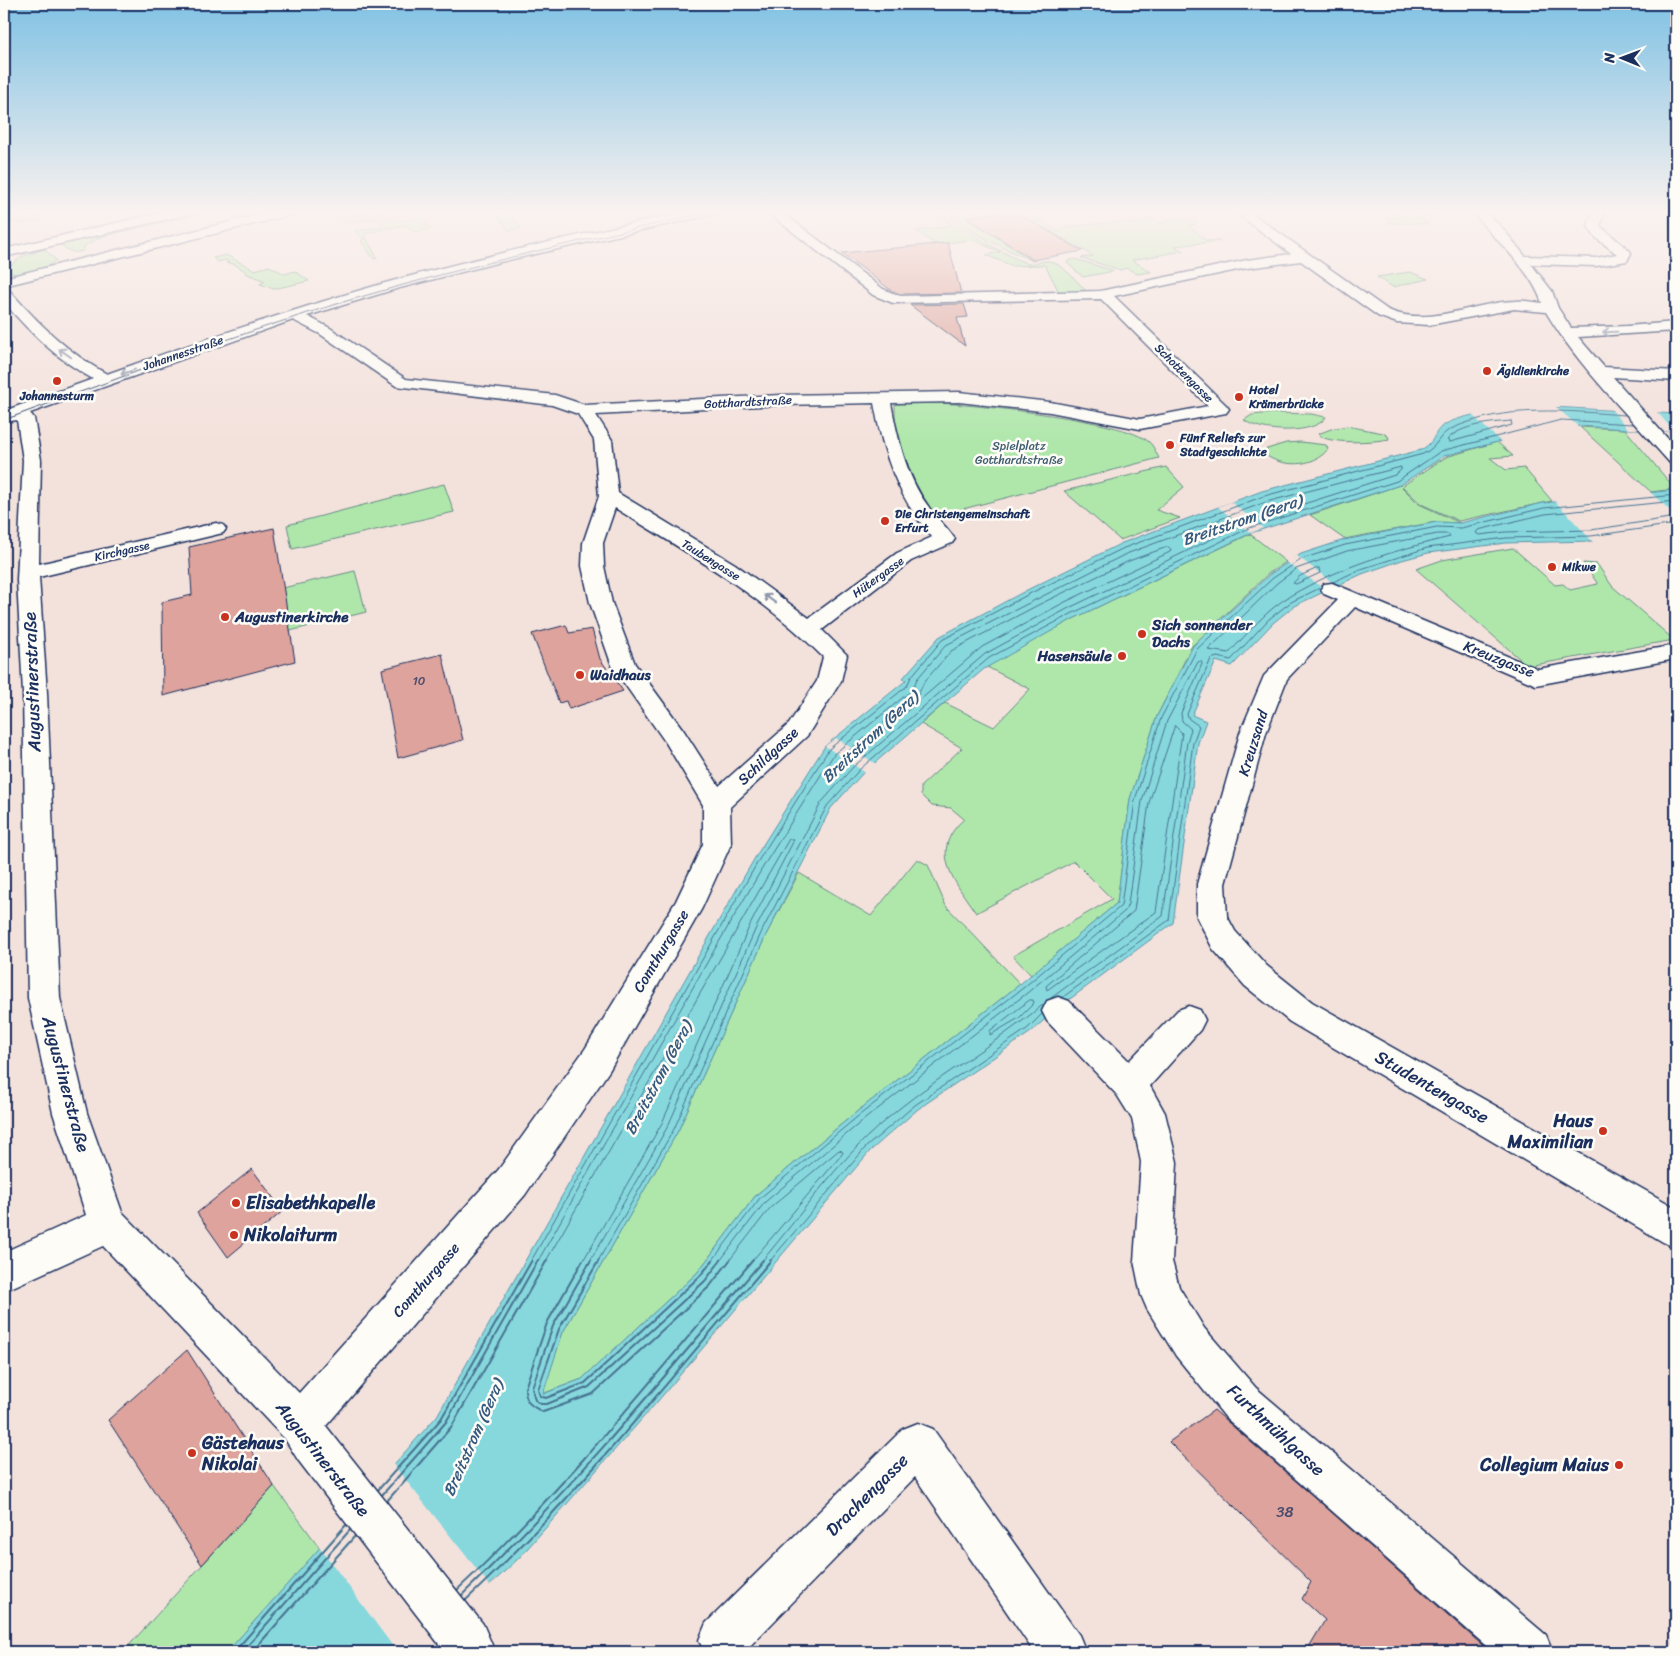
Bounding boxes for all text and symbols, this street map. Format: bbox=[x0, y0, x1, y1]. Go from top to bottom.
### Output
north arrow bbox=[1598, 32, 1648, 82]
text: N bbox=[1597, 52, 1622, 64]
one-way arrow bbox=[1603, 327, 1619, 336]
street label: Johannesstraße bbox=[139, 329, 226, 377]
street label: Schottengasse bbox=[1149, 338, 1219, 408]
one-way arrow bbox=[58, 348, 72, 358]
place label: Ägidienkirche bbox=[1496, 360, 1570, 382]
marker: Ägidienkirche bbox=[1481, 365, 1493, 377]
one-way arrow bbox=[120, 368, 136, 377]
marker: Johannesturm bbox=[51, 375, 63, 387]
place label: Hotel Krämerbrücke bbox=[1248, 379, 1325, 415]
place label: Johannesturm bbox=[19, 385, 95, 407]
street label: Gotthardtstraße bbox=[703, 389, 793, 415]
marker: Hotel Krämerbrücke bbox=[1233, 391, 1245, 403]
place label: Fünf Reliefs zur Stadtgeschichte bbox=[1179, 427, 1268, 463]
park label: Spielplatz Gotthardtstraße bbox=[975, 435, 1063, 471]
marker: Fünf Reliefs zur Stadtgeschichte bbox=[1164, 439, 1176, 451]
water label: Breitstrom (Gera) bbox=[1178, 485, 1309, 554]
place label: Die Christengemeinschaft Erfurt bbox=[895, 503, 1031, 539]
marker: Die Christengemeinschaft Erfurt bbox=[879, 515, 891, 527]
street label: Taubengasse bbox=[677, 533, 745, 587]
street label: Kirchgasse bbox=[92, 534, 152, 568]
street label: Hütergasse bbox=[847, 550, 909, 604]
place label: Mikwe bbox=[1561, 556, 1597, 578]
marker: Mikwe bbox=[1546, 561, 1558, 573]
one-way arrow bbox=[764, 594, 778, 604]
place label: Augustinerkirche bbox=[234, 604, 349, 630]
street label: Augustinerstraße bbox=[14, 611, 50, 753]
marker: Augustinerkirche bbox=[219, 611, 231, 623]
place label: Sich sonnender Dachs bbox=[1151, 612, 1254, 655]
marker: Sich sonnender Dachs bbox=[1136, 628, 1148, 640]
street label: Kreuzgasse bbox=[1459, 633, 1539, 685]
place label: Hasensäule bbox=[1036, 643, 1112, 669]
marker: Hasensäule bbox=[1116, 650, 1128, 662]
place label: Waidhaus bbox=[590, 662, 652, 688]
marker: Waidhaus bbox=[574, 669, 586, 681]
house number: 10 bbox=[413, 670, 426, 692]
water label: Breitstrom (Gera) bbox=[814, 682, 928, 790]
street label: Kreuzsand bbox=[1231, 706, 1276, 779]
street label: Schildgasse bbox=[731, 720, 805, 792]
street label: Comthurgasse bbox=[626, 904, 696, 998]
street label: Augustinerstraße bbox=[32, 1011, 100, 1156]
water label: Breitstrom (Gera) bbox=[616, 1013, 702, 1140]
street label: Studentengasse bbox=[1369, 1041, 1495, 1133]
place label: Haus Maximilian bbox=[1506, 1105, 1594, 1158]
marker: Haus Maximilian bbox=[1597, 1125, 1609, 1137]
place label: Elisabethkapelle bbox=[246, 1187, 376, 1219]
marker: Elisabethkapelle bbox=[230, 1197, 242, 1209]
place label: Nikolaiturm bbox=[243, 1219, 338, 1251]
marker: Nikolaiturm bbox=[228, 1229, 240, 1241]
street label: Comthurgasse bbox=[386, 1236, 466, 1324]
water label: Breitstrom (Gera) bbox=[434, 1372, 513, 1501]
street label: Furthmühlgasse bbox=[1219, 1376, 1333, 1484]
street label: Augustinerstraße bbox=[267, 1393, 379, 1524]
place label: Gästehaus Nikolai bbox=[201, 1427, 285, 1480]
street label: Drachengasse bbox=[818, 1446, 916, 1544]
marker: Gästehaus Nikolai bbox=[186, 1447, 198, 1459]
place label: Collegium Maius bbox=[1479, 1449, 1610, 1481]
marker: Collegium Maius bbox=[1613, 1459, 1625, 1471]
house number: 38 bbox=[1276, 1499, 1294, 1525]

